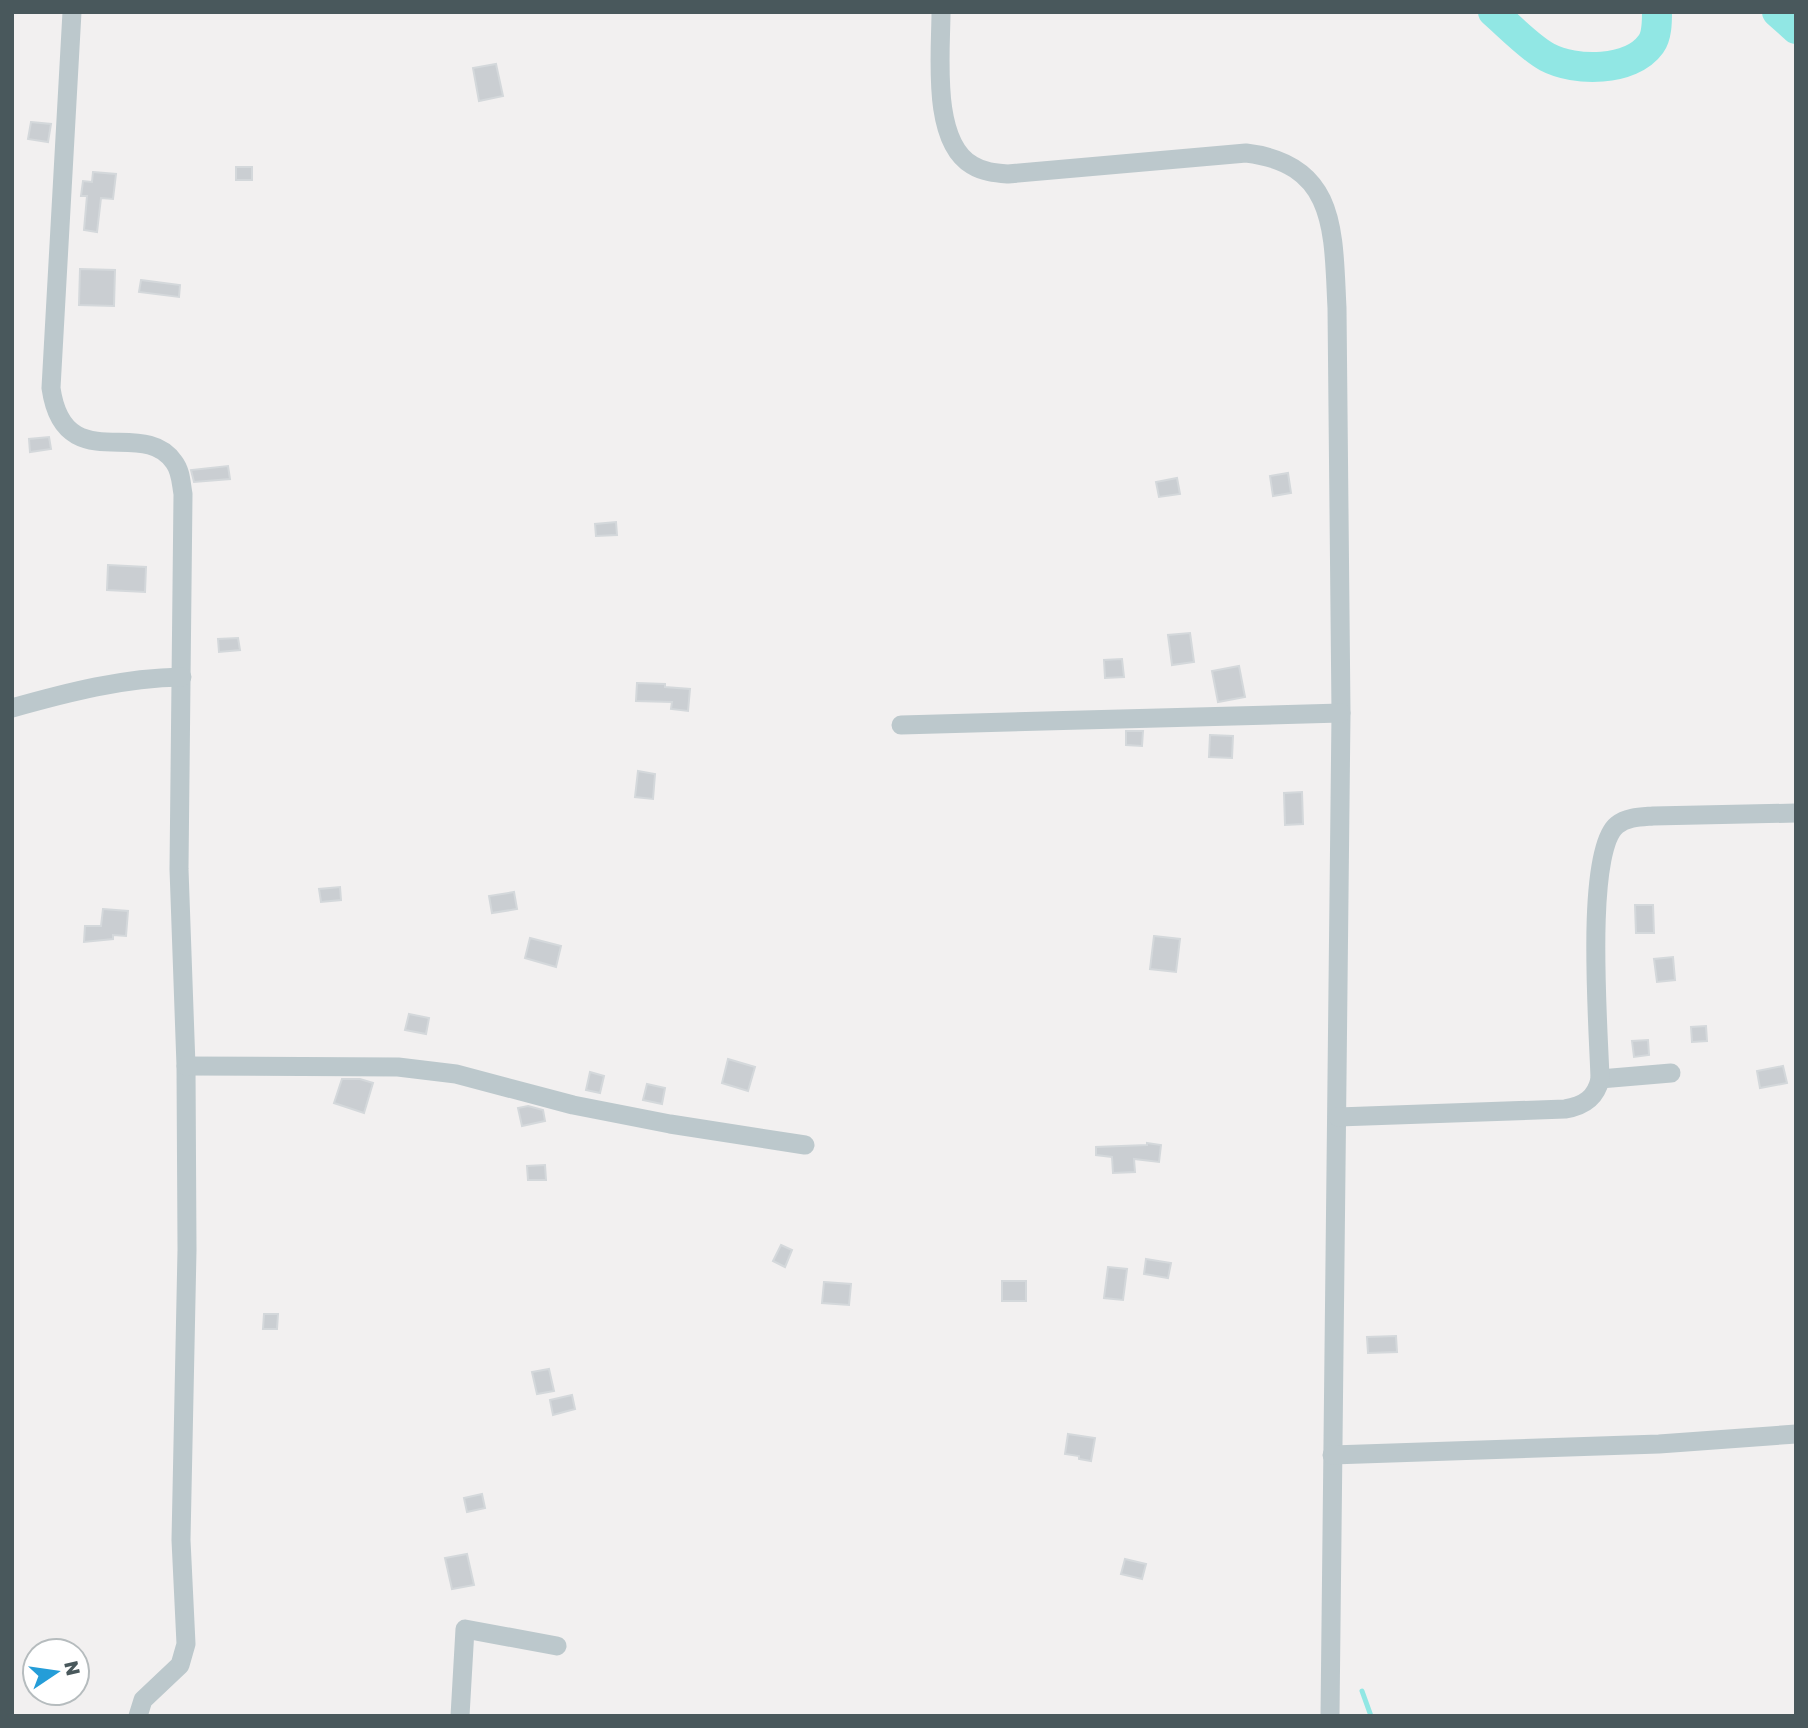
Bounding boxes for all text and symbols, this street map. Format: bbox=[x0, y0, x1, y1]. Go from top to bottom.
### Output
north arrow bbox=[21, 1637, 91, 1707]
text: N bbox=[60, 1658, 86, 1678]

